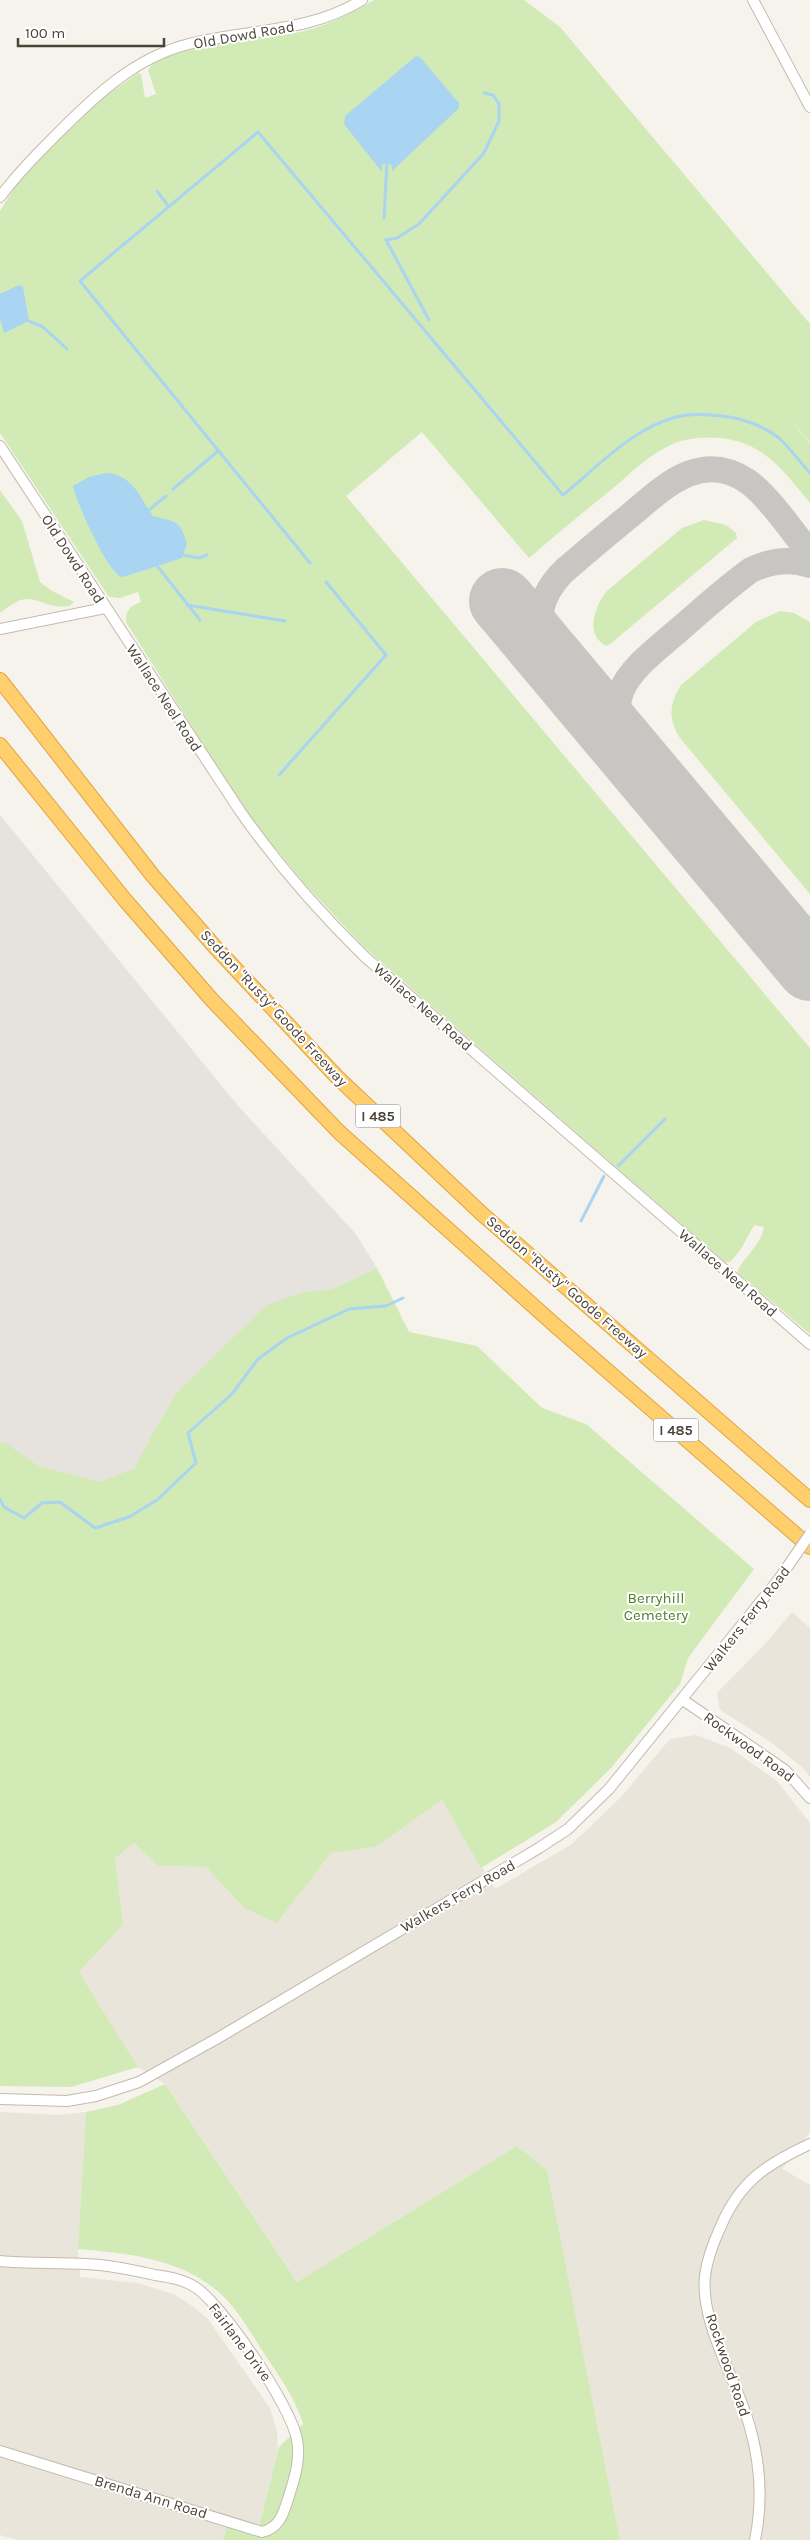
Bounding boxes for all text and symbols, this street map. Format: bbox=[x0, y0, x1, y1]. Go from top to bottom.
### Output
scale bar bbox=[18, 15, 164, 47]
street label: Old Dowd Road bbox=[192, 17, 296, 53]
text: 100 m bbox=[25, 24, 65, 42]
street label: Old Dowd Road bbox=[38, 511, 108, 607]
street label: Wallace Neel Road bbox=[122, 641, 206, 755]
street label: Seddon "Rusty" Goode Freeway bbox=[197, 926, 351, 1090]
street label: Wallace Neel Road bbox=[370, 959, 476, 1055]
road number: I 485 bbox=[356, 1104, 400, 1128]
street label: Seddon "Rusty" Goode Freeway bbox=[483, 1212, 651, 1362]
street label: Wallace Neel Road bbox=[675, 1225, 781, 1321]
road number: I 485 bbox=[654, 1418, 698, 1442]
street label: Walkers Ferry Road bbox=[700, 1562, 794, 1676]
park label: Berryhill Cemetery bbox=[624, 1589, 688, 1624]
street label: Rockwood Road bbox=[700, 1708, 798, 1786]
street label: Walkers Ferry Road bbox=[397, 1856, 519, 1936]
street label: Fairlane Drive bbox=[205, 2299, 275, 2385]
street label: Rockwood Road bbox=[702, 2311, 754, 2419]
street label: Brenda Ann Road bbox=[92, 2471, 210, 2523]

